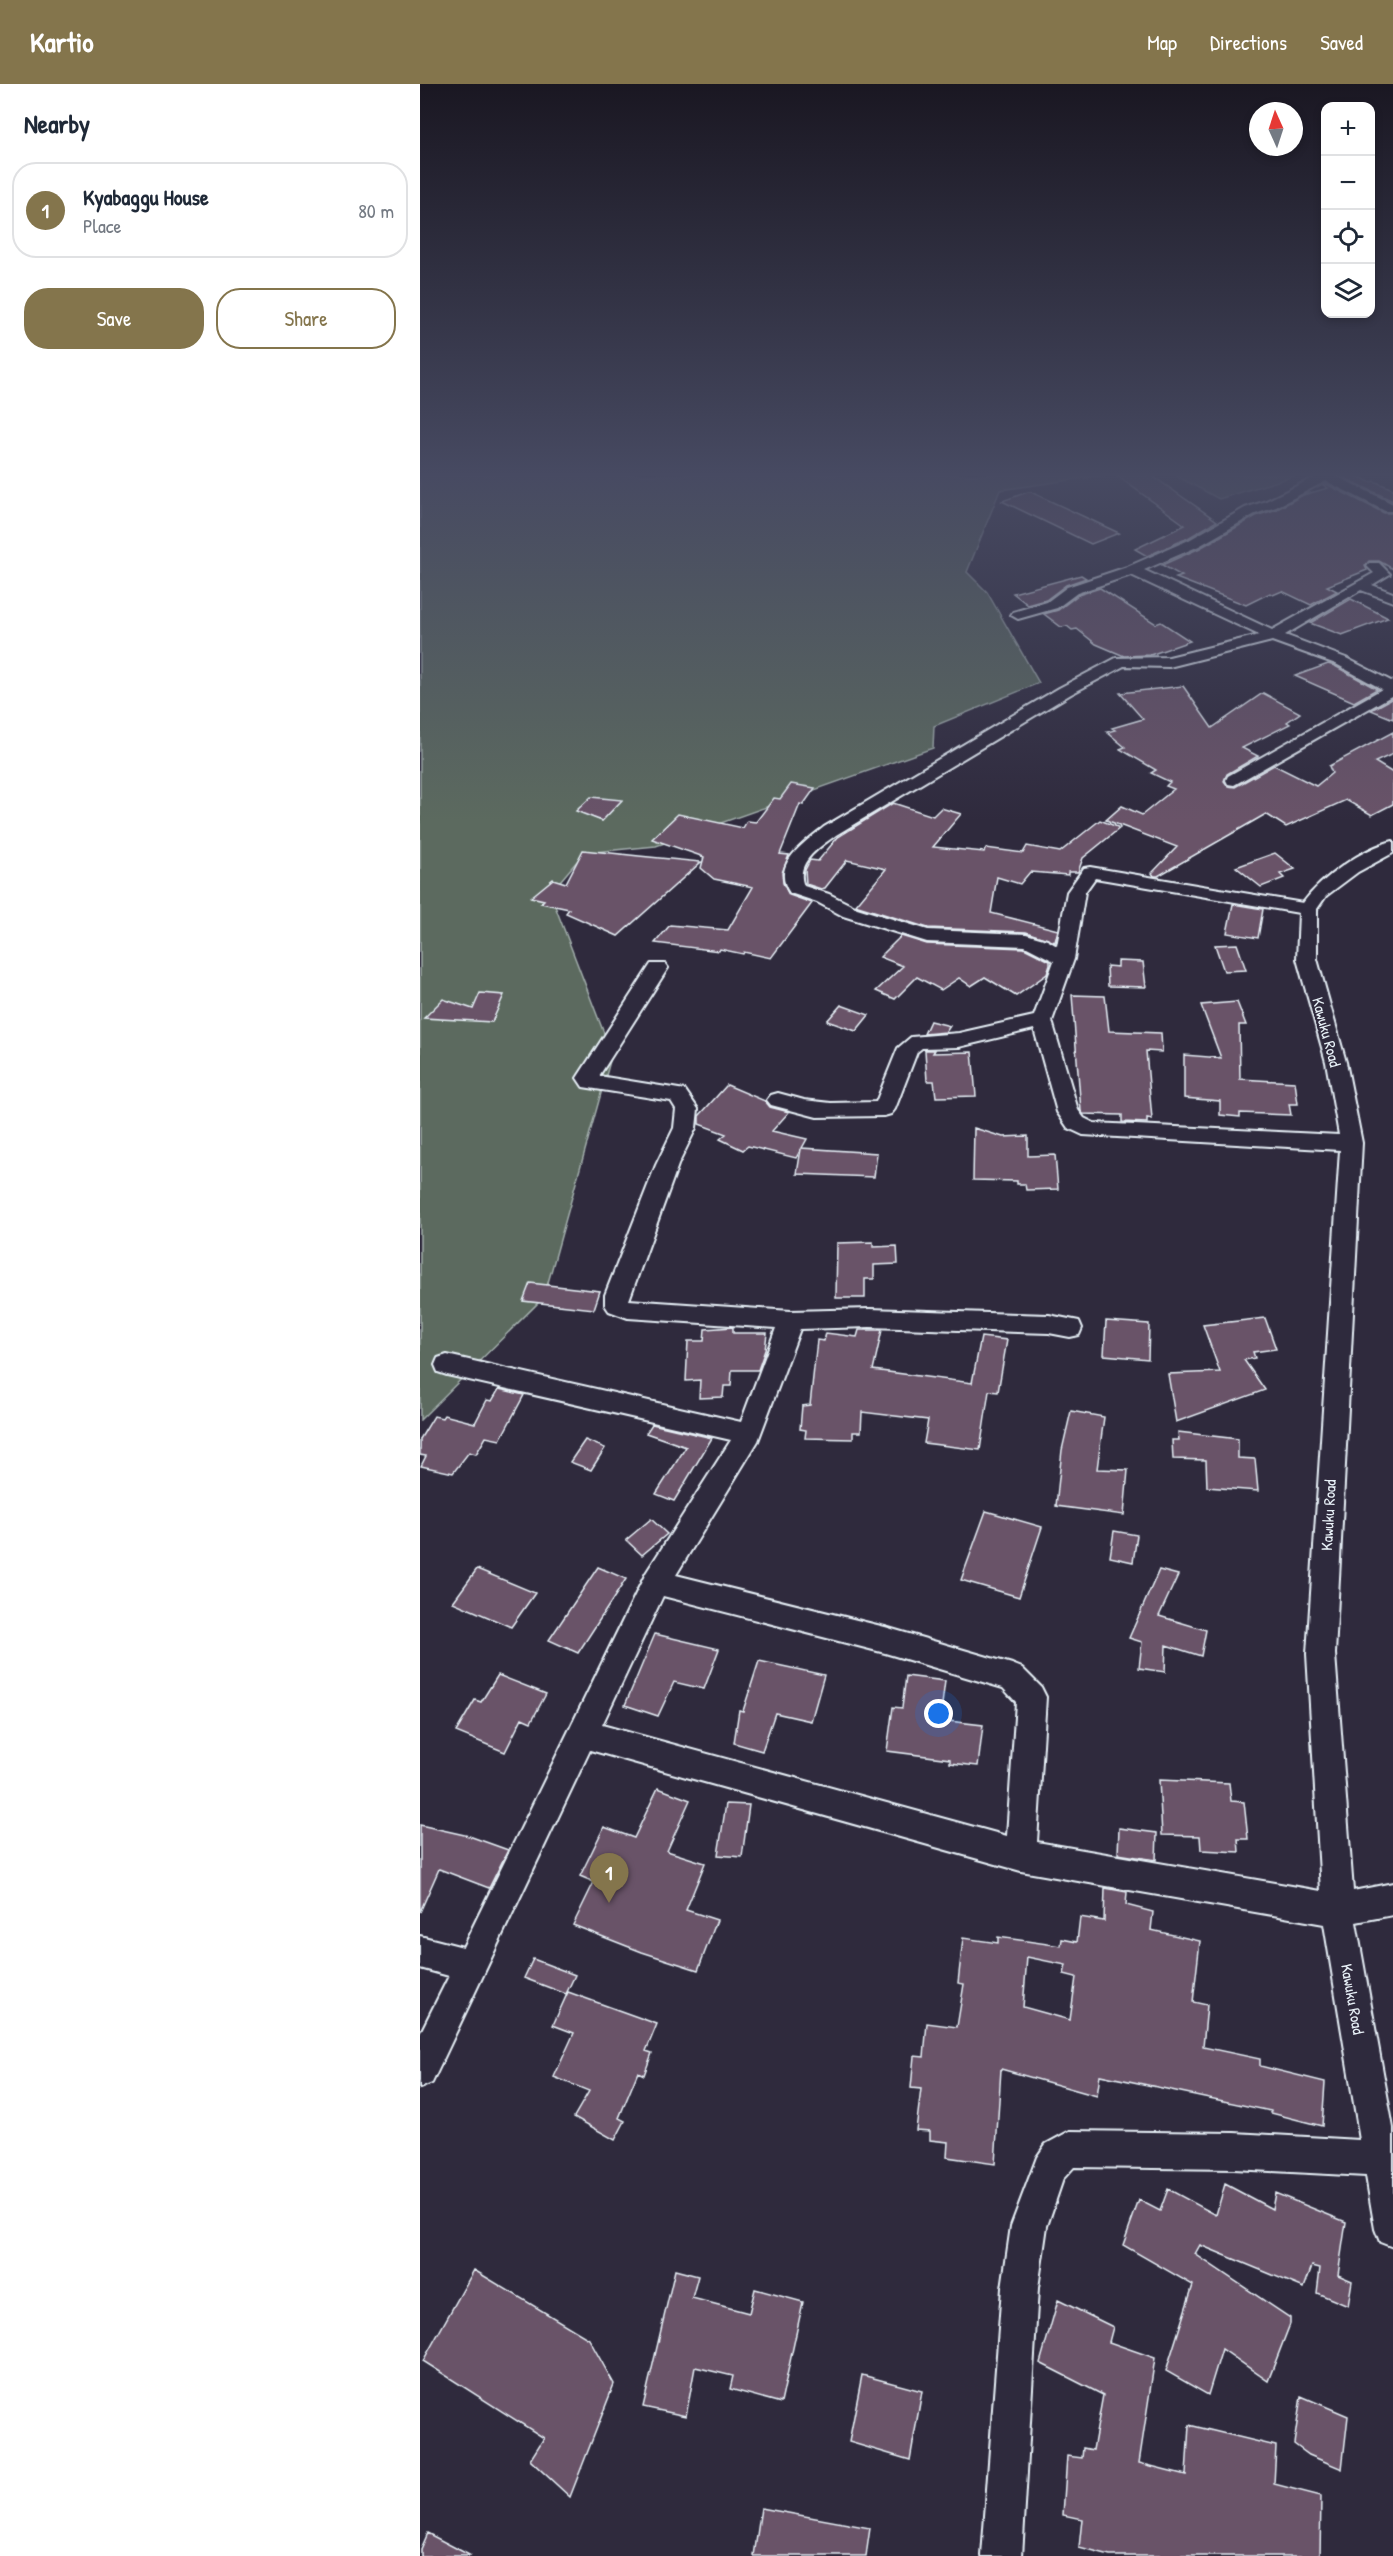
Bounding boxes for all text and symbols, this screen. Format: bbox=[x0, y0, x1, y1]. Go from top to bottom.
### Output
text: Kartio bbox=[30, 23, 94, 61]
text: Map bbox=[1147, 28, 1177, 57]
text: Directions bbox=[1210, 28, 1287, 57]
text: Saved bbox=[1320, 28, 1363, 57]
north arrow bbox=[1249, 102, 1303, 156]
map controls bbox=[1321, 102, 1375, 318]
button: + bbox=[1321, 102, 1375, 156]
text: Nearby bbox=[24, 106, 90, 141]
button: − bbox=[1321, 156, 1375, 210]
text: Kyabaggu House bbox=[83, 182, 209, 212]
text: 1 bbox=[42, 197, 49, 224]
text: 80 m bbox=[358, 197, 394, 224]
button: locate bbox=[1321, 210, 1375, 264]
text: Place bbox=[83, 212, 122, 239]
button: layers bbox=[1321, 264, 1375, 318]
button: Save bbox=[24, 288, 204, 349]
button: Share bbox=[216, 288, 396, 349]
street label: Kawuku Road bbox=[1307, 995, 1347, 1069]
street label: Kawuku Road bbox=[1315, 1479, 1341, 1551]
your location bbox=[924, 1699, 953, 1728]
pin: 1 bbox=[590, 1854, 628, 1903]
street label: Kawuku Road bbox=[1336, 1962, 1370, 2036]

